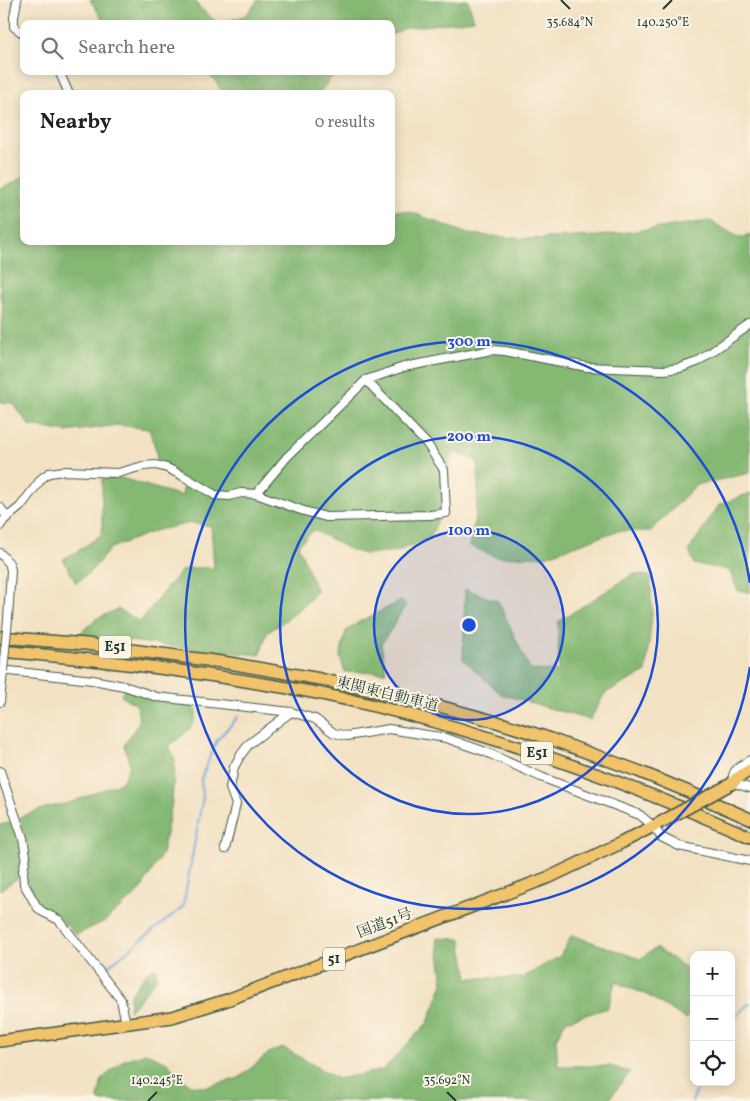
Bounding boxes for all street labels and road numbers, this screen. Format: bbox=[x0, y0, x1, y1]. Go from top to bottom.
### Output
road number: E51 bbox=[99, 636, 131, 659]
street label: 東関東自動車道 bbox=[334, 672, 440, 718]
road number: E51 bbox=[521, 741, 553, 764]
street label: 国道51号 bbox=[354, 904, 416, 944]
road number: 51 bbox=[323, 948, 345, 971]

